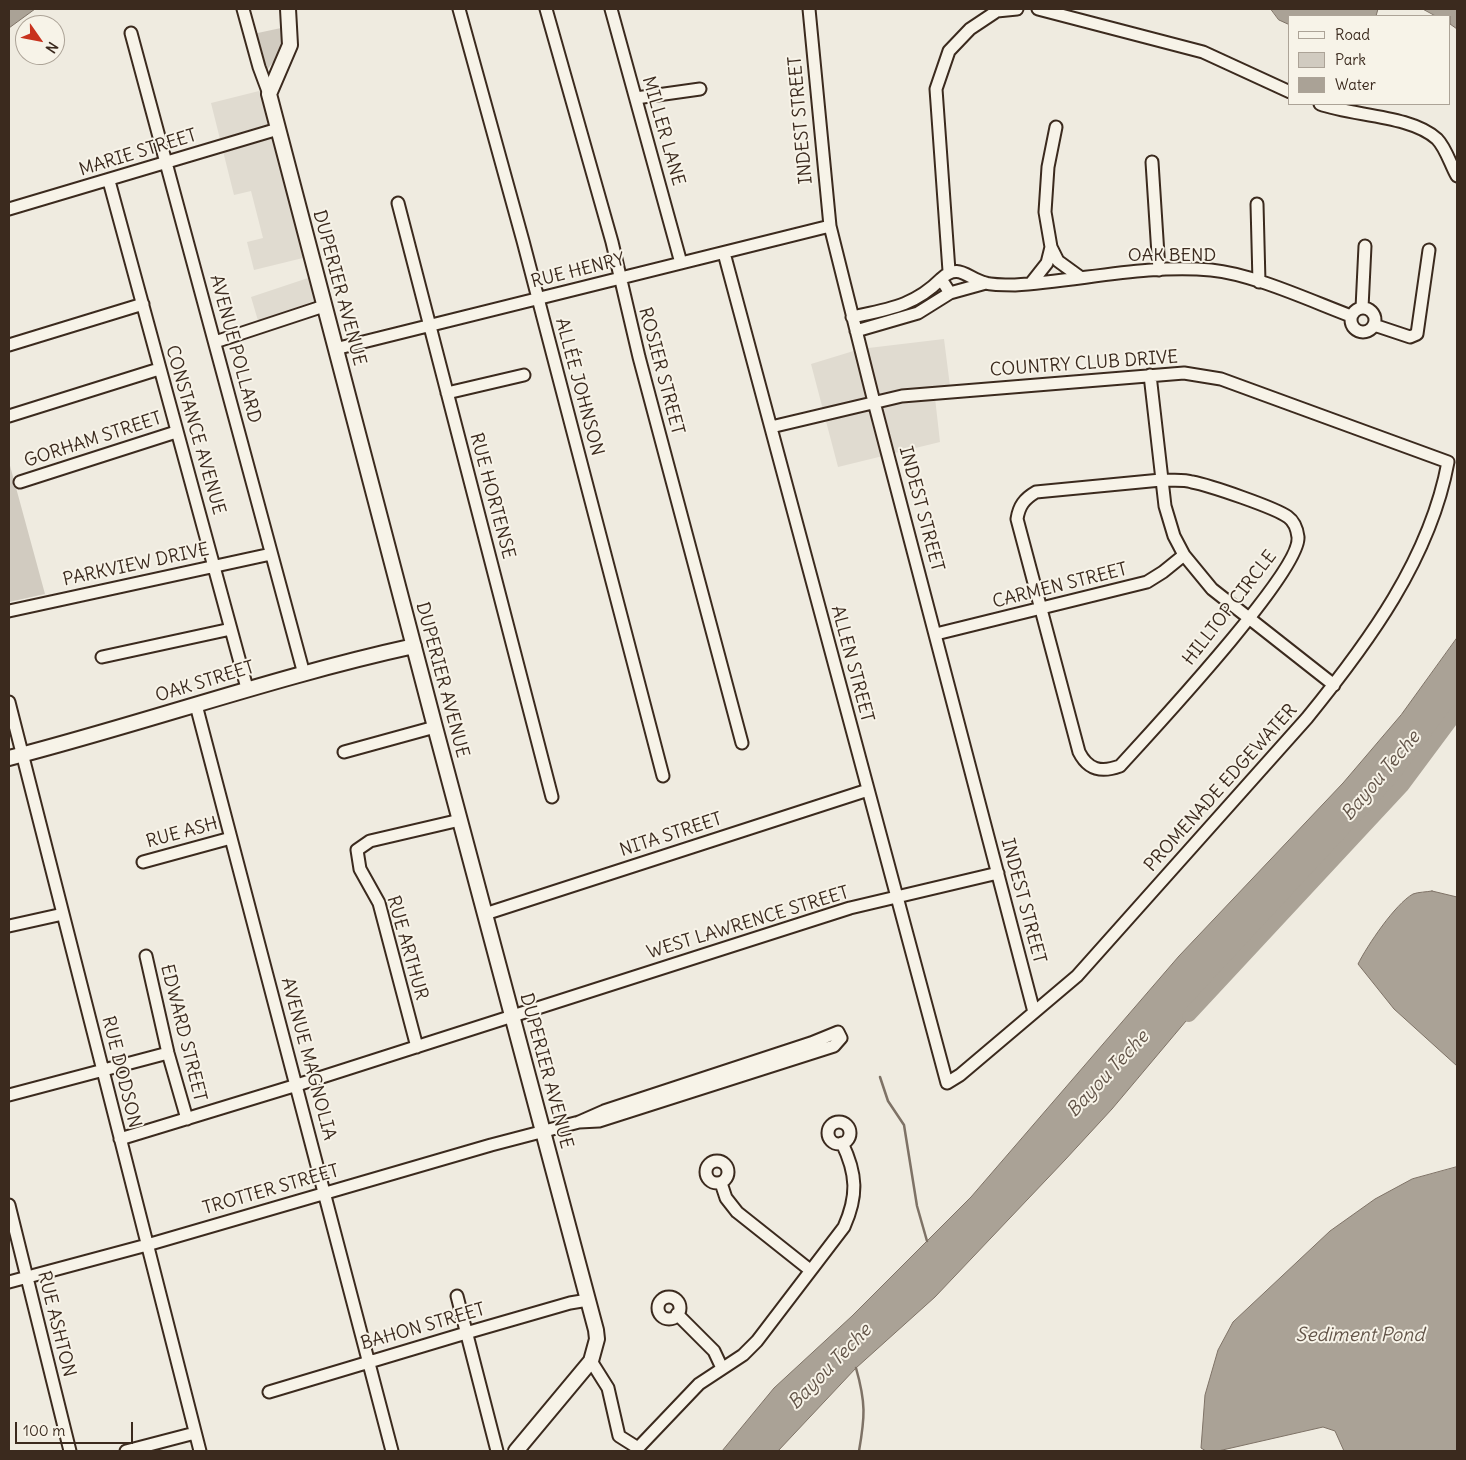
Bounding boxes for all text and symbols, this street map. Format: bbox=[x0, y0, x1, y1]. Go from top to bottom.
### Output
north arrow bbox=[15, 15, 65, 65]
legend bbox=[1288, 15, 1451, 105]
text: Road bbox=[1335, 25, 1370, 44]
text: N bbox=[42, 39, 62, 57]
text: Park bbox=[1335, 50, 1366, 69]
street label: INDEST STREET bbox=[785, 55, 817, 185]
street label: MILLER LANE bbox=[637, 74, 689, 188]
text: Water bbox=[1335, 75, 1376, 94]
street label: MARIE STREET bbox=[77, 125, 199, 181]
street label: DUPERIER AVENUE bbox=[308, 208, 370, 368]
street label: OAK BEND bbox=[1128, 245, 1216, 267]
street label: RUE HENRY bbox=[529, 249, 627, 293]
street label: AVENUE POLLARD bbox=[205, 273, 265, 425]
street label: ROSIER STREET bbox=[634, 305, 688, 437]
street label: ALLÉE JOHNSON bbox=[550, 316, 608, 458]
street label: CONSTANCE AVENUE bbox=[160, 343, 230, 517]
street label: COUNTRY CLUB DRIVE bbox=[989, 347, 1179, 381]
street label: GORHAM STREET bbox=[22, 408, 164, 472]
street label: RUE HORTENSE bbox=[465, 431, 519, 561]
street label: INDEST STREET bbox=[894, 444, 948, 574]
street label: PARKVIEW DRIVE bbox=[61, 539, 211, 591]
street label: HILLTOP CIRCLE bbox=[1178, 546, 1282, 670]
street label: CARMEN STREET bbox=[990, 559, 1130, 613]
street label: DUPERIER AVENUE bbox=[411, 600, 473, 760]
street label: ALLEN STREET bbox=[826, 603, 878, 725]
street label: OAK STREET bbox=[153, 657, 257, 707]
street label: PROMENADE EDGEWATER bbox=[1140, 700, 1302, 876]
water label: Bayou Teche bbox=[1337, 727, 1425, 825]
street label: NITA STREET bbox=[617, 808, 725, 862]
street label: RUE ASH bbox=[144, 813, 220, 853]
street label: INDEST STREET bbox=[996, 836, 1050, 966]
street label: WEST LAWRENCE STREET bbox=[644, 882, 852, 964]
street label: RUE ARTHUR bbox=[382, 893, 432, 1003]
street label: EDWARD STREET bbox=[156, 962, 210, 1104]
street label: AVENUE MAGNOLIA bbox=[276, 975, 340, 1143]
street label: DUPERIER AVENUE bbox=[515, 991, 577, 1151]
street label: RUE DODSON bbox=[97, 1014, 145, 1130]
water label: Bayou Teche bbox=[1062, 1026, 1154, 1122]
street label: TROTTER STREET bbox=[200, 1160, 342, 1220]
street label: RUE ASHTON bbox=[32, 1269, 80, 1379]
street label: BAHON STREET bbox=[358, 1299, 488, 1355]
water label: Bayou Teche bbox=[784, 1320, 876, 1414]
water label: Sediment Pond bbox=[1296, 1325, 1424, 1347]
scale bar bbox=[18, 1412, 135, 1444]
text: 100 m bbox=[23, 1421, 65, 1440]

